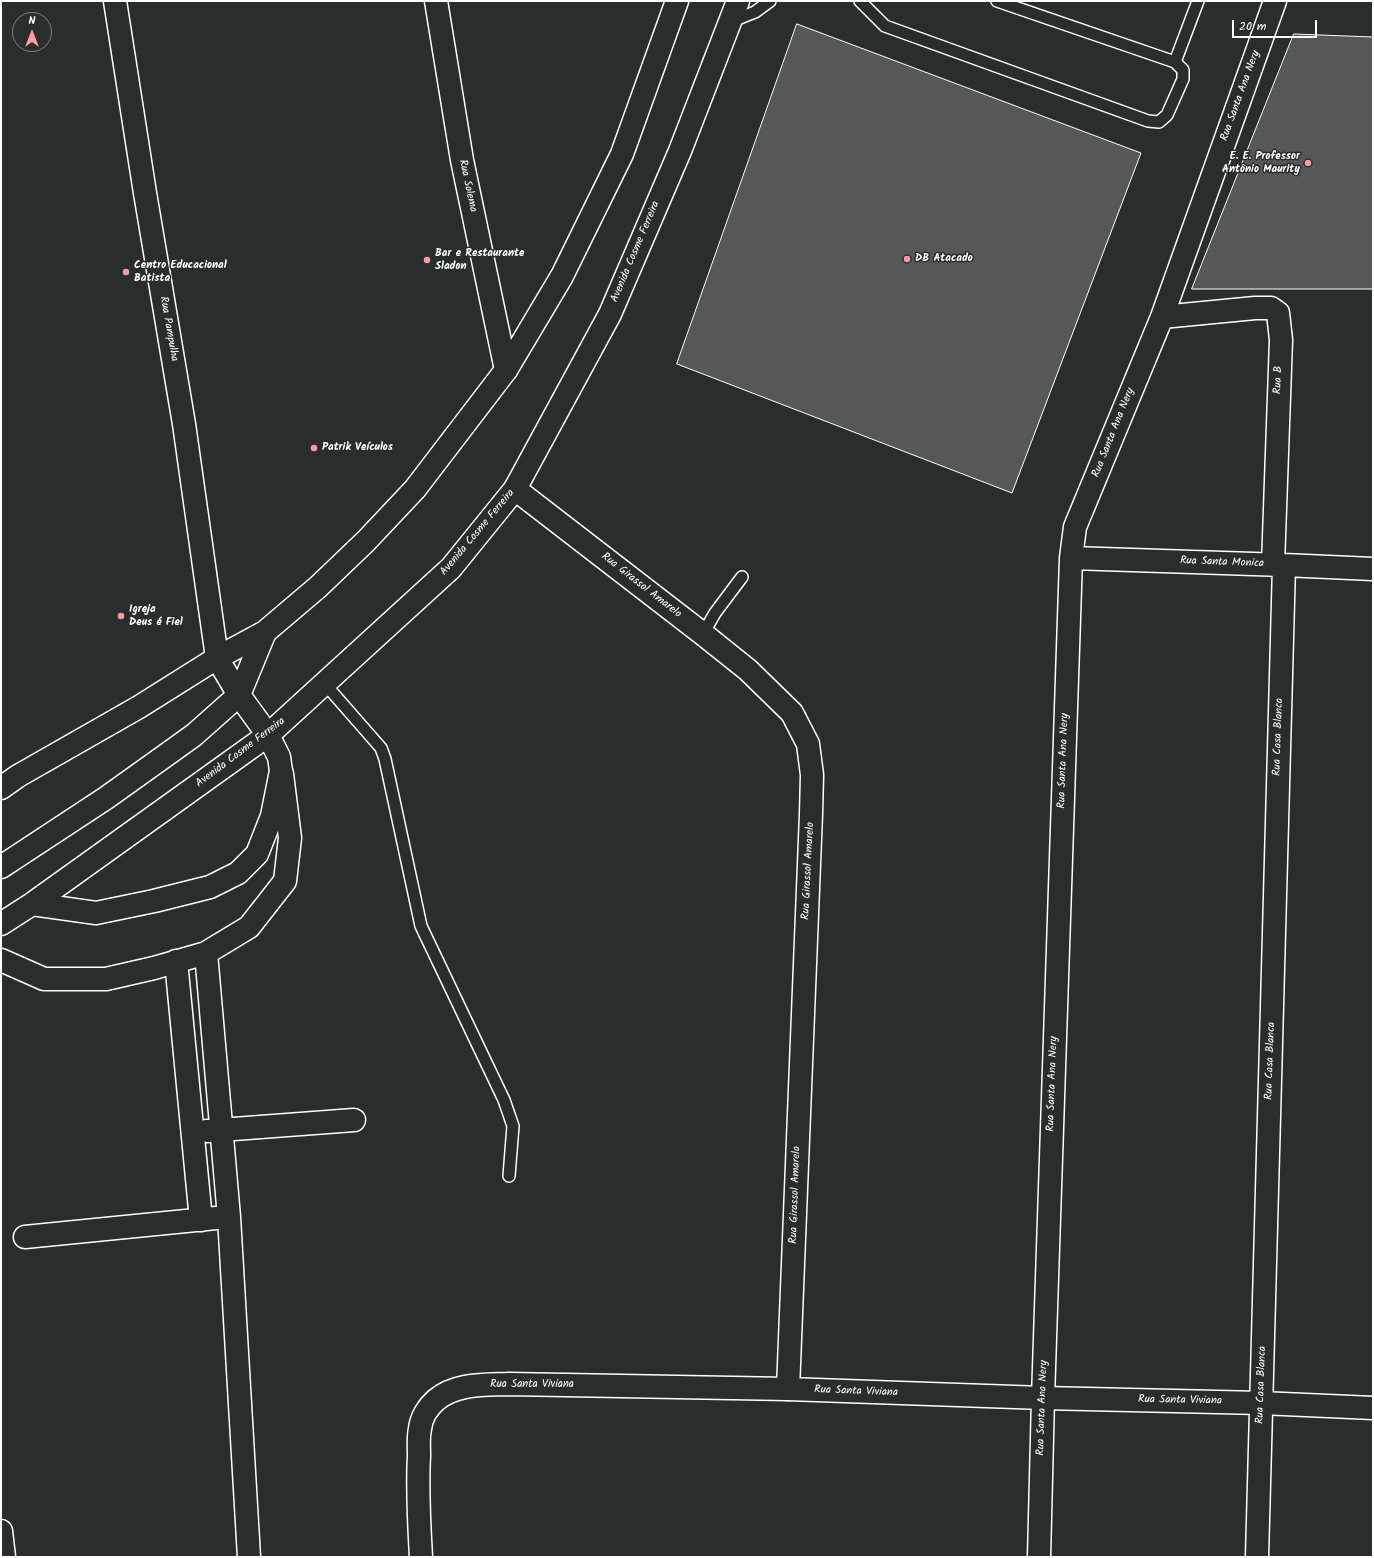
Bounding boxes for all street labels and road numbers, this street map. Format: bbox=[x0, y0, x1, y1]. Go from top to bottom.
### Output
street label: Rua Santa Ana Nery bbox=[1219, 49, 1263, 143]
street label: Rua Solema bbox=[455, 158, 479, 214]
street label: Avenida Cosme Ferreira bbox=[609, 199, 663, 305]
street label: Rua Pampulha bbox=[156, 296, 180, 362]
street label: Rua B bbox=[1272, 366, 1286, 394]
street label: Rua Santa Ana Nery bbox=[1090, 386, 1138, 480]
street label: Avenida Cosme Ferreira bbox=[438, 487, 518, 579]
street label: Rua Girassol Amarelo bbox=[598, 551, 684, 621]
street label: Rua Santa Monica bbox=[1180, 555, 1264, 571]
street label: Rua Casa Blanca bbox=[1271, 698, 1287, 776]
street label: Rua Santa Ana Nery bbox=[1056, 713, 1072, 809]
street label: Avenida Cosme Ferreira bbox=[194, 715, 288, 791]
street label: Rua Girassol Amarelo bbox=[800, 822, 818, 920]
street label: Rua Casa Blanca bbox=[1263, 1022, 1279, 1100]
street label: Rua Santa Ana Nery bbox=[1045, 1036, 1061, 1132]
street label: Rua Girassol Amarelo bbox=[788, 1146, 804, 1244]
street label: Rua Casa Blanca bbox=[1254, 1346, 1270, 1424]
street label: Rua Santa Ana Nery bbox=[1035, 1360, 1051, 1456]
street label: Rua Santa Viviana bbox=[490, 1378, 574, 1392]
street label: Rua Santa Viviana bbox=[814, 1384, 898, 1400]
street label: Rua Santa Viviana bbox=[1138, 1394, 1222, 1408]

